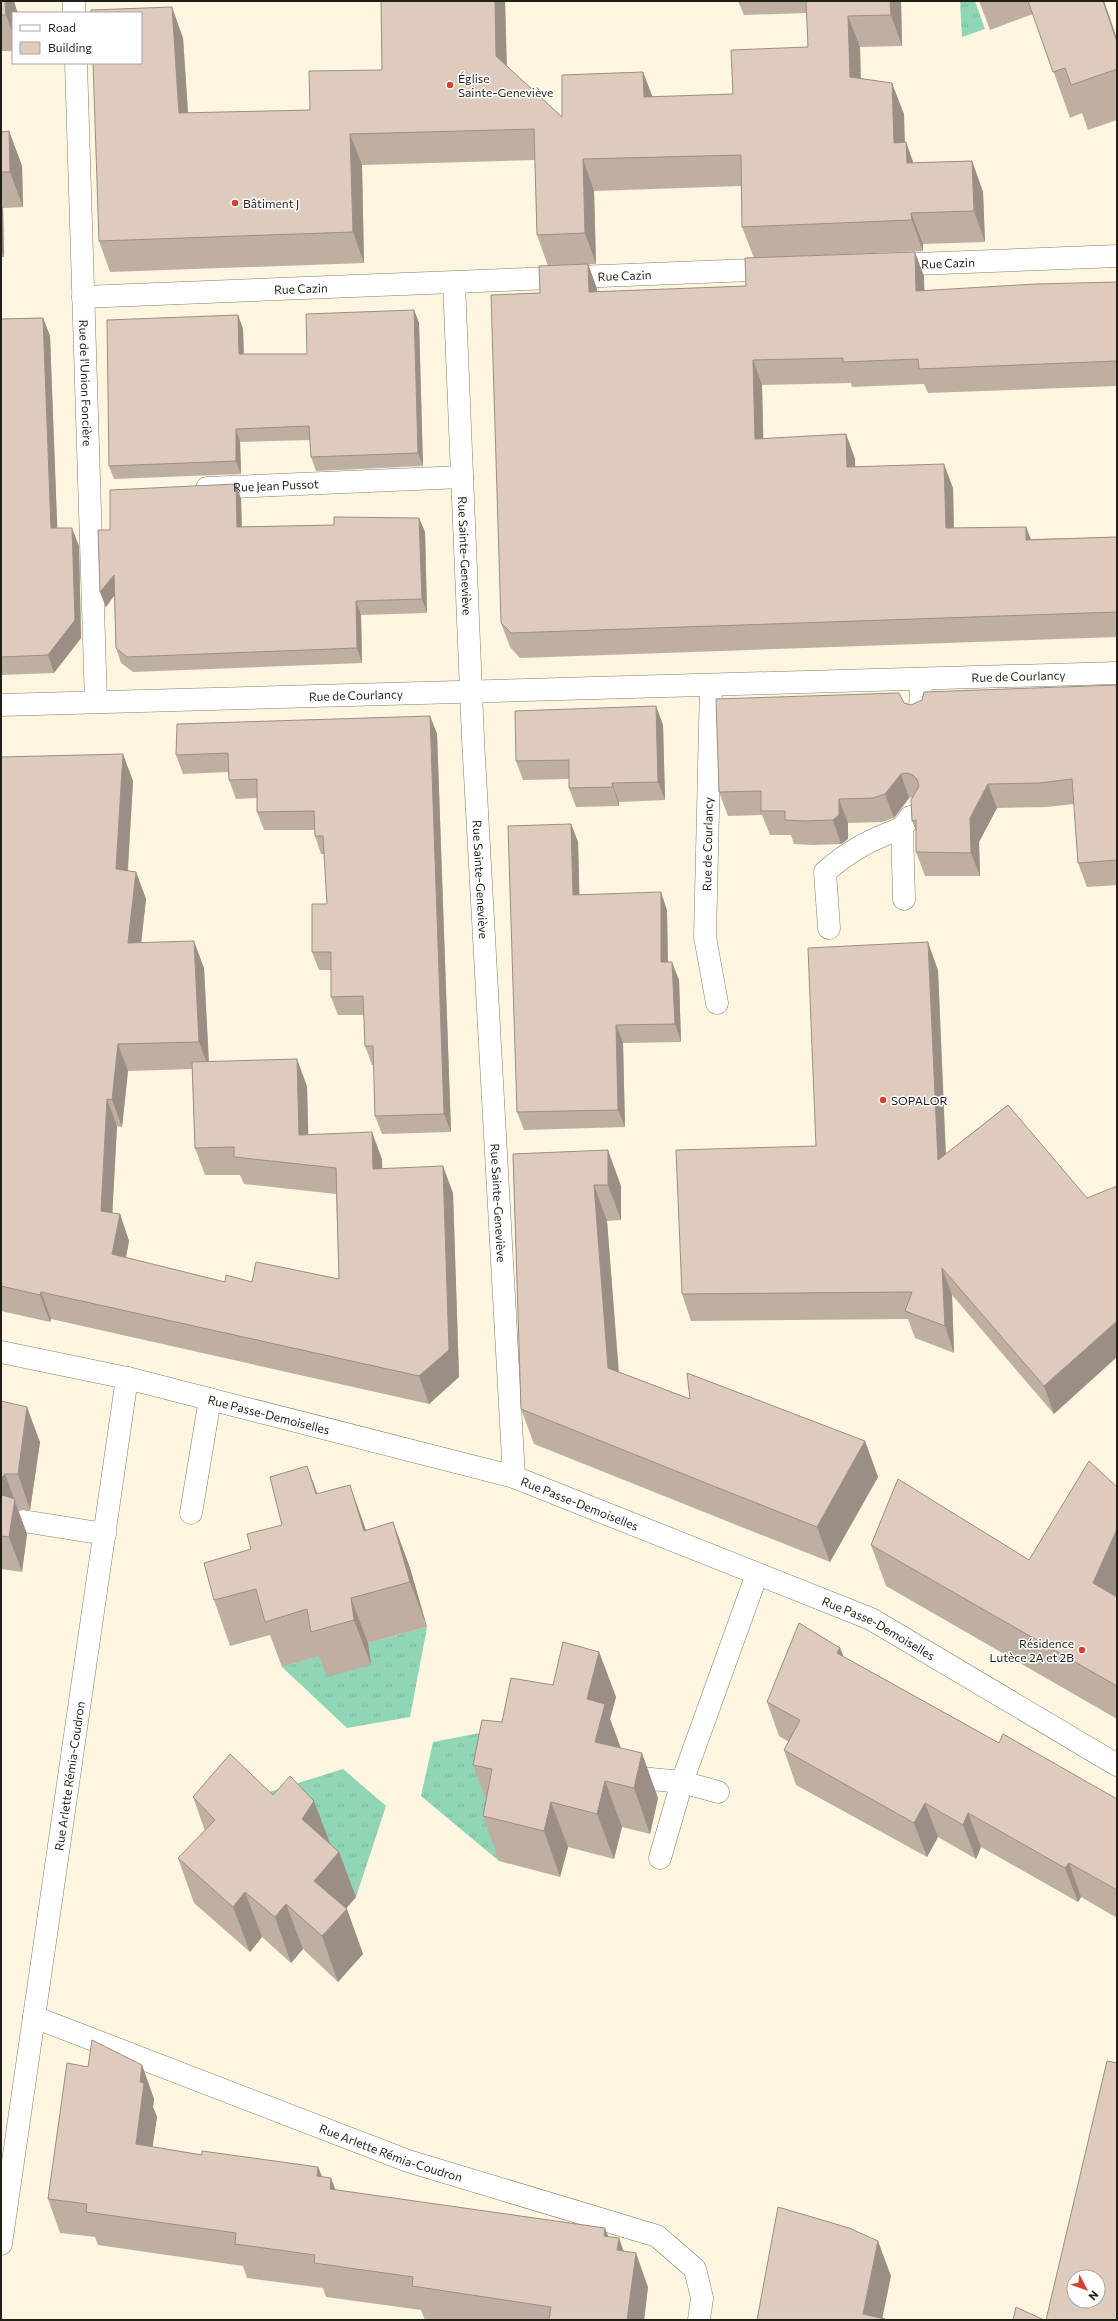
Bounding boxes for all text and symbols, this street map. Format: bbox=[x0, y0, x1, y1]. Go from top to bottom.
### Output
legend bbox=[12, 12, 142, 64]
text: Road bbox=[48, 20, 76, 34]
text: Building bbox=[48, 40, 92, 54]
place label: Église Sainte-Geneviève bbox=[458, 71, 553, 99]
marker: Église Sainte-Geneviève bbox=[445, 80, 455, 90]
place label: Bâtiment J bbox=[243, 196, 299, 211]
marker: Bâtiment J bbox=[230, 198, 240, 208]
street label: Rue Cazin bbox=[921, 255, 975, 271]
street label: Rue Cazin bbox=[597, 267, 652, 283]
street label: Rue Cazin bbox=[274, 280, 328, 296]
street label: Rue de l'Union Foncière bbox=[77, 319, 95, 446]
street label: Rue Jean Pussot bbox=[233, 476, 319, 494]
street label: Rue Sainte-Geneviève bbox=[456, 496, 475, 615]
street label: Rue de Courlancy bbox=[971, 667, 1066, 684]
street label: Rue de Courlancy bbox=[309, 686, 403, 703]
street label: Rue de Courlancy bbox=[699, 797, 715, 891]
street label: Rue Sainte-Geneviève bbox=[471, 820, 491, 939]
place label: SOPALOR bbox=[891, 1093, 948, 1107]
marker: SOPALOR bbox=[878, 1095, 888, 1105]
street label: Rue Sainte-Geneviève bbox=[488, 1143, 509, 1263]
street label: Rue Passe-Demoiselles bbox=[206, 1392, 331, 1437]
street label: Rue Passe-Demoiselles bbox=[519, 1474, 641, 1533]
street label: Rue Passe-Demoiselles bbox=[820, 1593, 938, 1662]
place label: Résidence Lutèce 2A et 2B bbox=[990, 1636, 1074, 1664]
marker: Résidence Lutèce 2A et 2B bbox=[1077, 1645, 1087, 1655]
street label: Rue Arlette Rémia-Coudron bbox=[51, 1700, 87, 1852]
street label: Rue Arlette Rémia-Coudron bbox=[318, 2121, 464, 2184]
north arrow bbox=[1066, 2269, 1106, 2309]
text: N bbox=[1086, 2289, 1102, 2303]

